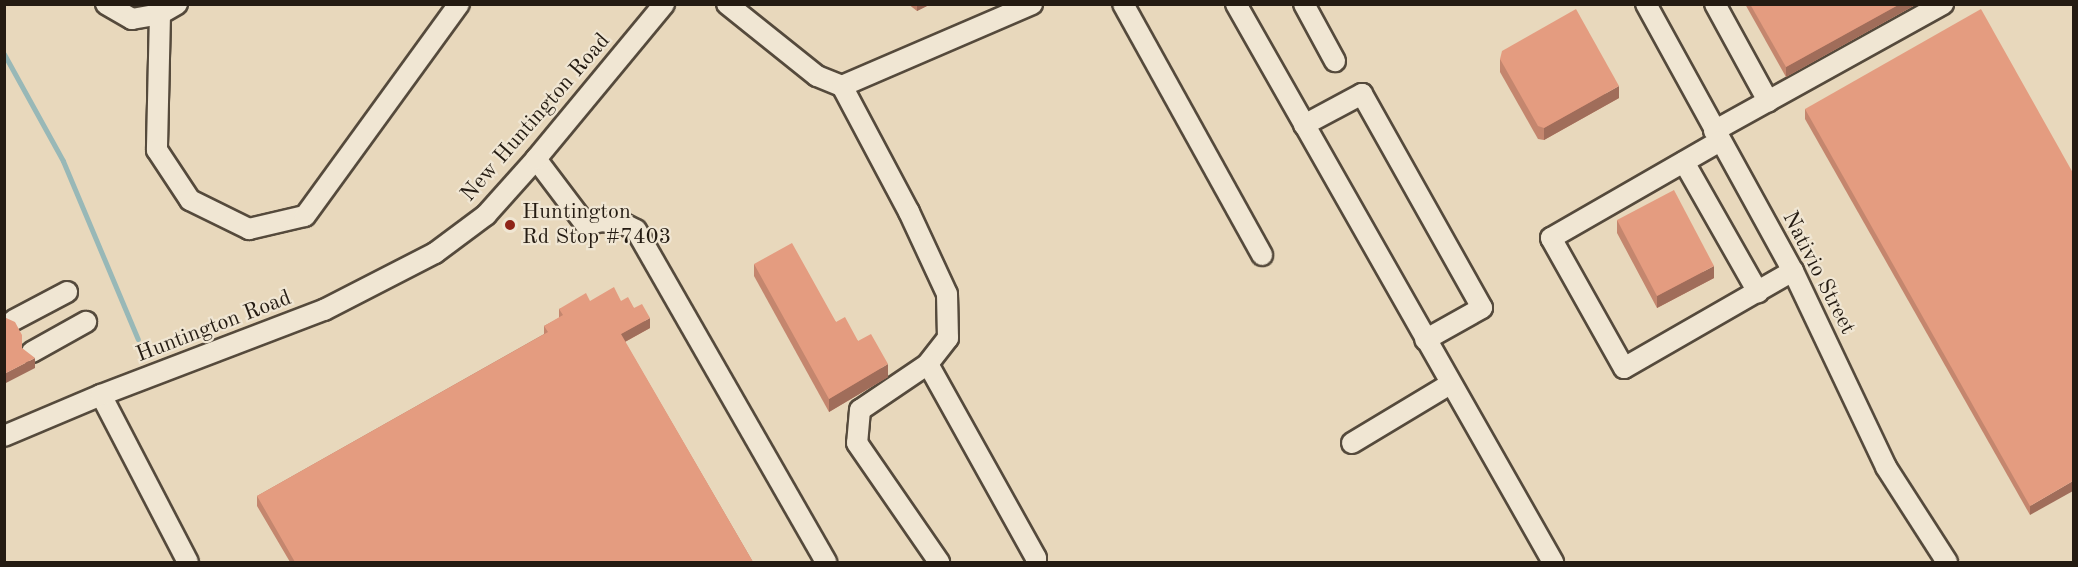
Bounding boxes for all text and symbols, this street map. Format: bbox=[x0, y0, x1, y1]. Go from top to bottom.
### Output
street label: New Huntington Road bbox=[456, 28, 616, 208]
place label: Huntington Rd Stop #7403 bbox=[522, 199, 671, 250]
street label: Nativio Street bbox=[1776, 207, 1860, 339]
marker: Huntington Rd Stop #7403 bbox=[503, 218, 517, 232]
street label: Huntington Road bbox=[133, 285, 295, 369]

